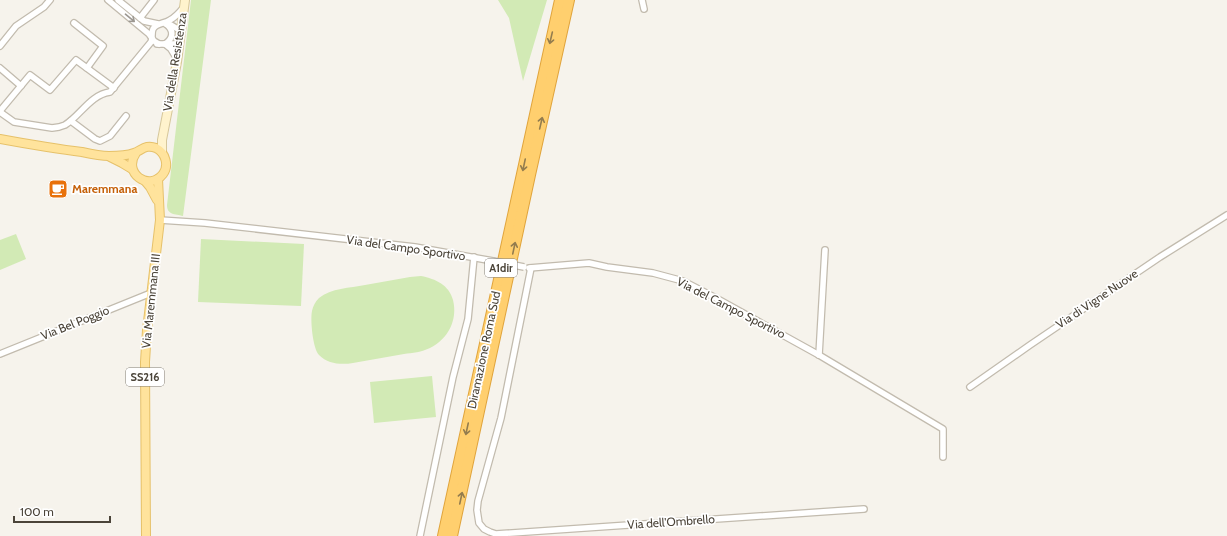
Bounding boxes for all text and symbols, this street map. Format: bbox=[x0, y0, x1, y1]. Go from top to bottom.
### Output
street label: Via della Resistenza bbox=[159, 11, 190, 112]
one-way arrow bbox=[125, 14, 136, 23]
one-way arrow bbox=[547, 31, 555, 44]
one-way arrow bbox=[538, 117, 546, 130]
one-way arrow bbox=[519, 158, 527, 171]
cafe icon: Maremmana bbox=[47, 178, 69, 200]
place label: Maremmana bbox=[72, 181, 137, 196]
street label: Via del Campo Sportivo bbox=[346, 232, 467, 263]
one-way arrow bbox=[511, 241, 519, 254]
street label: Via Maremmana III bbox=[138, 253, 163, 349]
road number: A1dir bbox=[485, 259, 517, 277]
street label: Via di Vigne Nuove bbox=[1053, 266, 1141, 332]
street label: Via del Campo Sportivo bbox=[674, 274, 788, 342]
street label: Diramazione Roma Sud bbox=[464, 290, 503, 410]
street label: Via Bel Poggio bbox=[38, 302, 112, 343]
road number: SS216 bbox=[126, 368, 164, 386]
one-way arrow bbox=[462, 422, 470, 435]
one-way arrow bbox=[457, 492, 465, 505]
scale bar bbox=[14, 498, 110, 524]
text: 100 m bbox=[20, 504, 54, 519]
street label: Via dell'Ombrello bbox=[627, 511, 716, 532]

